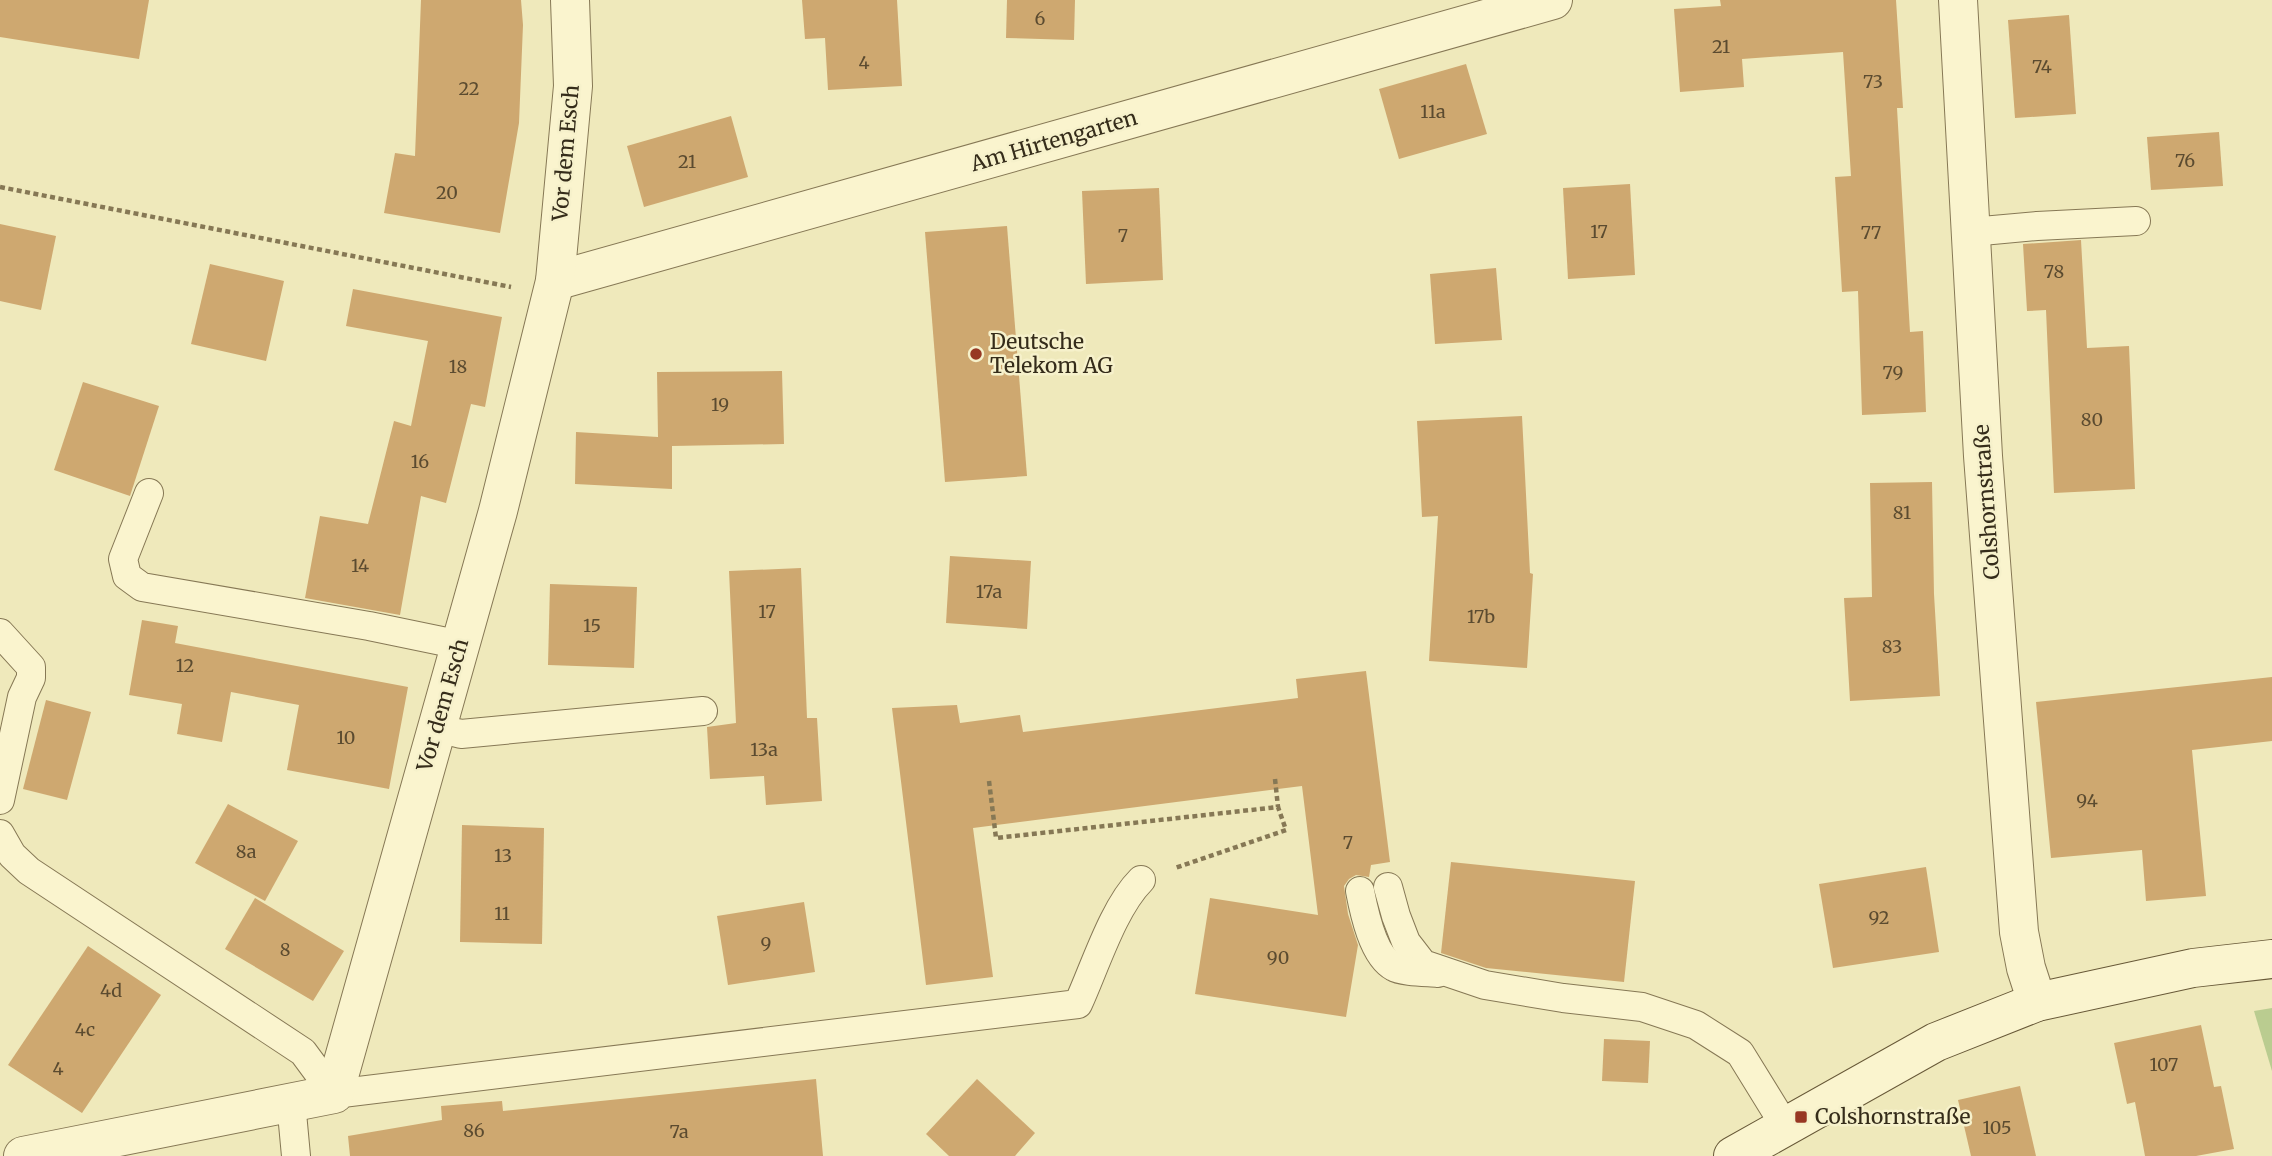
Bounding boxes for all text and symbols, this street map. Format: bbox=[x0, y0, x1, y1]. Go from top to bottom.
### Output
house number: 6 bbox=[1035, 7, 1046, 30]
house number: 21 bbox=[1712, 35, 1730, 58]
house number: 4 bbox=[858, 51, 870, 74]
house number: 74 bbox=[2032, 55, 2052, 78]
house number: 73 bbox=[1863, 70, 1883, 93]
house number: 22 bbox=[458, 77, 480, 100]
street label: Vor dem Esch bbox=[546, 83, 585, 223]
house number: 11a bbox=[1420, 100, 1446, 123]
street label: Am Hirtengarten bbox=[966, 104, 1140, 178]
house number: 76 bbox=[2175, 149, 2195, 172]
house number: 21 bbox=[678, 150, 696, 173]
house number: 20 bbox=[436, 181, 458, 204]
house number: 17 bbox=[1590, 220, 1608, 243]
house number: 77 bbox=[1861, 221, 1881, 244]
house number: 7 bbox=[1118, 224, 1128, 247]
house number: 78 bbox=[2044, 260, 2064, 283]
place label: Deutsche Telekom AG bbox=[990, 328, 1113, 379]
marker: Deutsche Telekom AG bbox=[968, 346, 984, 362]
house number: 18 bbox=[449, 355, 467, 378]
house number: 79 bbox=[1883, 361, 1903, 384]
house number: 19 bbox=[711, 393, 729, 416]
house number: 80 bbox=[2081, 408, 2103, 431]
street label: Colshornstraße bbox=[1968, 423, 2005, 581]
house number: 16 bbox=[411, 450, 429, 473]
house number: 81 bbox=[1893, 501, 1911, 524]
house number: 14 bbox=[351, 554, 369, 577]
house number: 17a bbox=[976, 580, 1003, 603]
house number: 17 bbox=[758, 600, 776, 623]
house number: 17b bbox=[1467, 605, 1495, 628]
house number: 15 bbox=[583, 614, 601, 637]
street label: Vor dem Esch bbox=[410, 635, 474, 775]
house number: 83 bbox=[1882, 635, 1902, 658]
house number: 12 bbox=[176, 654, 194, 677]
house number: 10 bbox=[337, 726, 355, 749]
house number: 13a bbox=[750, 738, 778, 761]
house number: 94 bbox=[2076, 789, 2098, 812]
house number: 7 bbox=[1343, 831, 1353, 854]
house number: 8a bbox=[236, 840, 257, 863]
house number: 13 bbox=[494, 844, 512, 867]
house number: 11 bbox=[494, 902, 510, 925]
house number: 92 bbox=[1868, 906, 1890, 929]
house number: 9 bbox=[761, 932, 771, 955]
house number: 8 bbox=[280, 938, 290, 961]
house number: 90 bbox=[1267, 946, 1289, 969]
house number: 4d bbox=[100, 979, 122, 1002]
house number: 4c bbox=[75, 1018, 95, 1041]
house number: 107 bbox=[2150, 1053, 2178, 1076]
house number: 4 bbox=[52, 1057, 64, 1080]
place label: Colshornstraße bbox=[1815, 1103, 1971, 1130]
marker: Colshornstraße bbox=[1793, 1109, 1809, 1125]
house number: 105 bbox=[1982, 1116, 2012, 1139]
house number: 86 bbox=[463, 1119, 485, 1142]
house number: 7a bbox=[669, 1120, 689, 1143]

